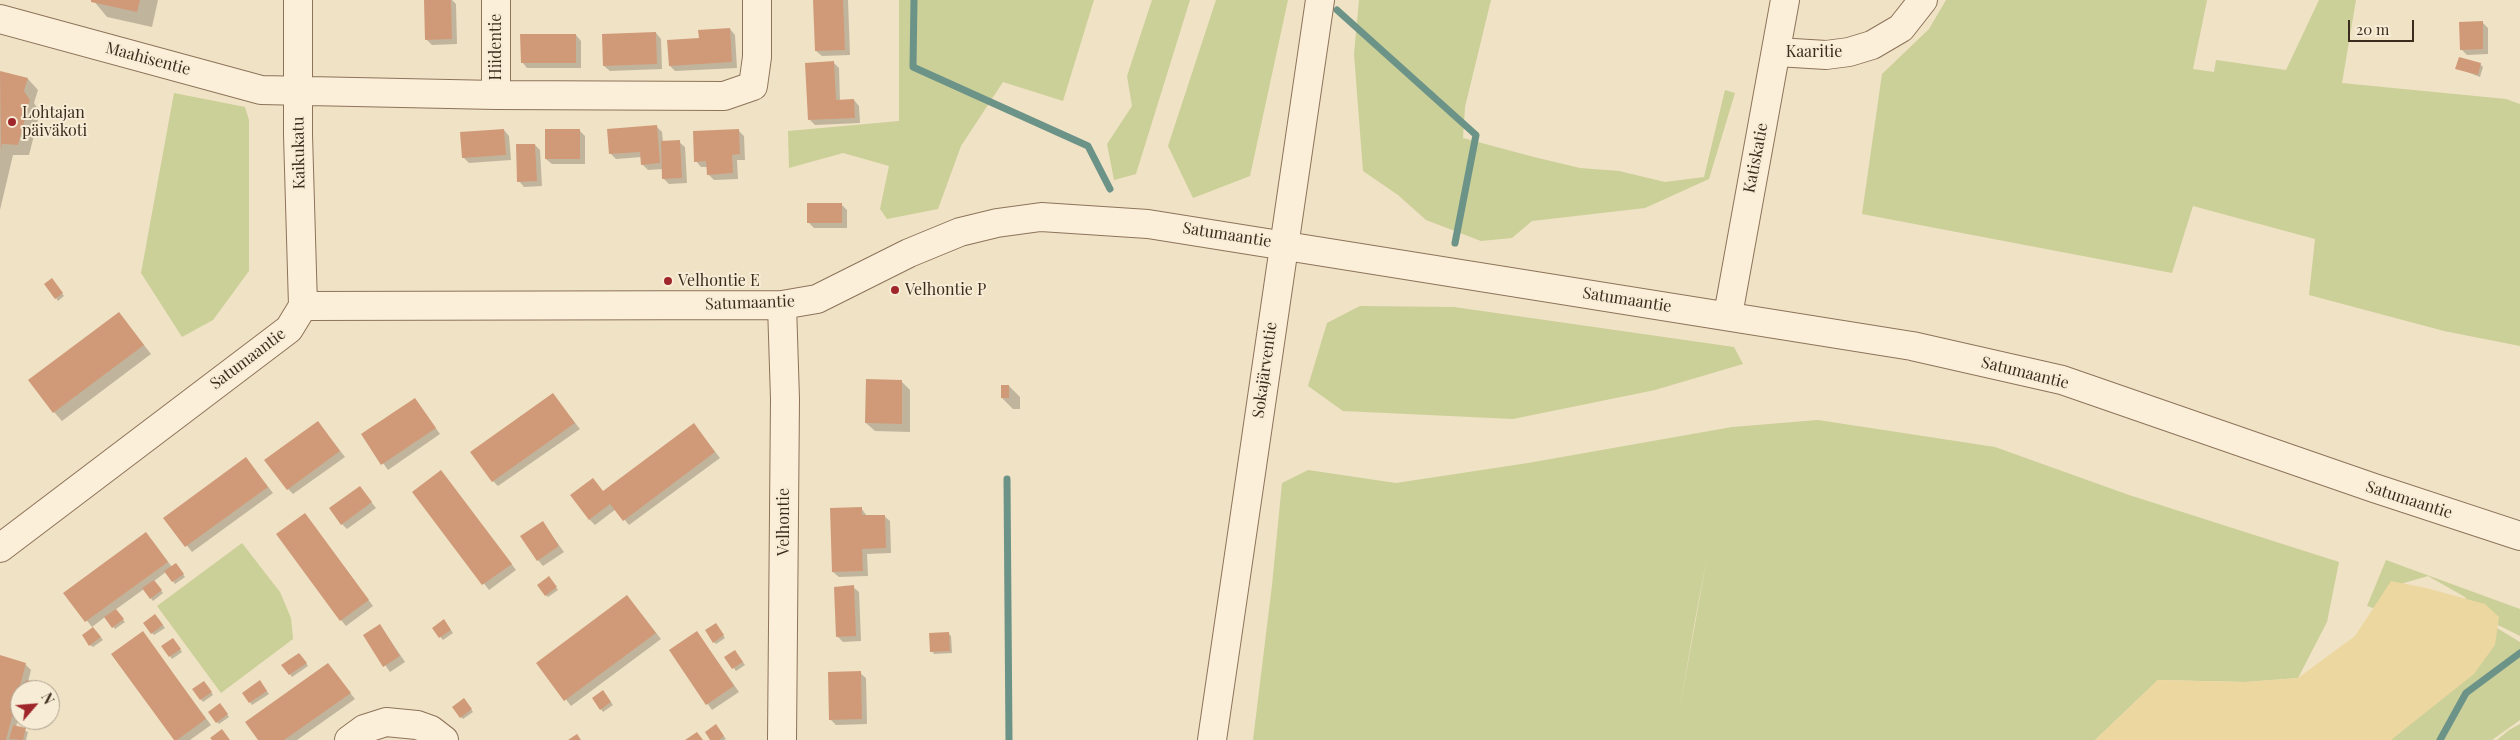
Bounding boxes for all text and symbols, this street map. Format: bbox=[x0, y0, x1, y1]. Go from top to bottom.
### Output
scale bar bbox=[2350, 10, 2416, 42]
street label: Hiidentie bbox=[486, 14, 506, 80]
text: 20 m bbox=[2356, 19, 2389, 39]
street label: Maahisentie bbox=[103, 38, 193, 80]
street label: Kaaritie bbox=[1786, 42, 1842, 62]
place label: Lohtajan päiväkoti bbox=[22, 103, 87, 141]
marker: Lohtajan päiväkoti bbox=[6, 116, 18, 128]
street label: Kaikukatu bbox=[289, 116, 309, 190]
street label: Katiskatie bbox=[1740, 121, 1772, 195]
street label: Satumaantie bbox=[1181, 219, 1273, 251]
place label: Velhontie E bbox=[678, 271, 760, 291]
marker: Velhontie E bbox=[662, 275, 674, 287]
place label: Velhontie P bbox=[905, 280, 986, 300]
marker: Velhontie P bbox=[889, 284, 901, 296]
street label: Satumaantie bbox=[1581, 284, 1673, 316]
street label: Satumaantie bbox=[705, 292, 795, 314]
street label: Sokajärventie bbox=[1249, 321, 1281, 419]
street label: Satumaantie bbox=[206, 324, 290, 394]
street label: Satumaantie bbox=[1979, 353, 2071, 393]
street label: Satumaantie bbox=[2363, 477, 2455, 523]
street label: Velhontie bbox=[774, 488, 794, 556]
north arrow bbox=[10, 680, 60, 730]
text: N bbox=[37, 690, 59, 707]

